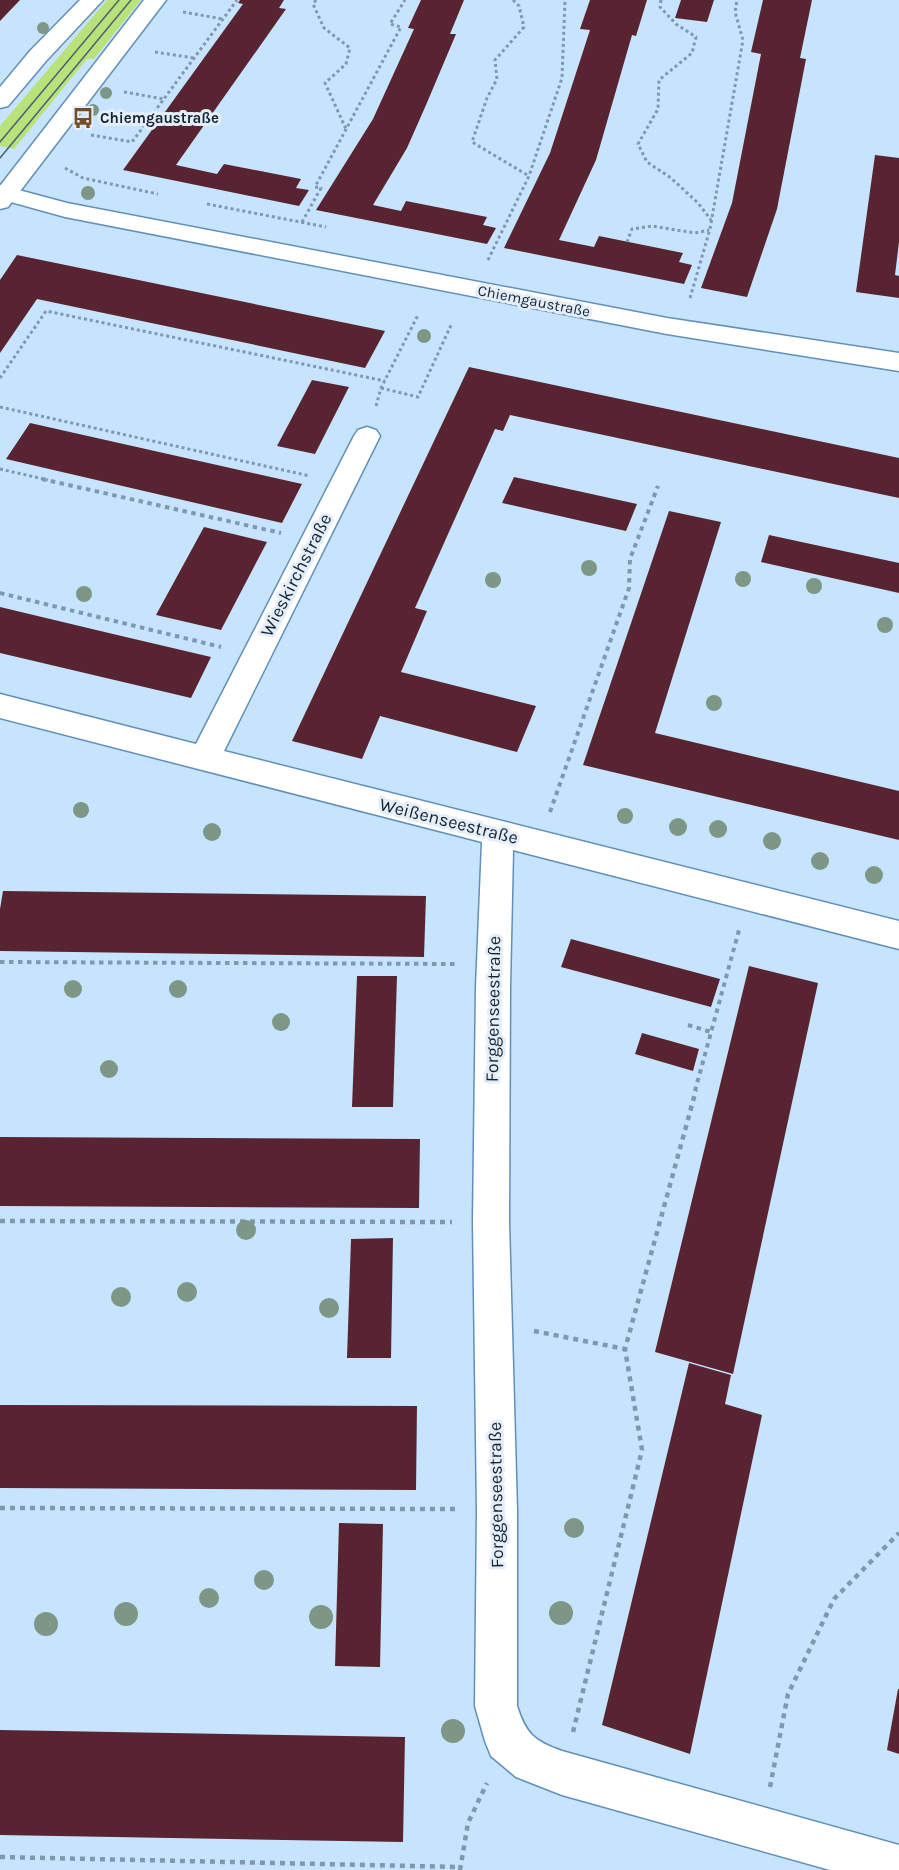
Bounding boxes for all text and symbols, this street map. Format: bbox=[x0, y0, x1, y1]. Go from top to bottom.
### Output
bus stop icon: Chiemgaustraße bbox=[71, 106, 95, 130]
place label: Chiemgaustraße bbox=[100, 109, 219, 127]
street label: Chiemgaustraße bbox=[476, 281, 592, 321]
street label: Wieskirchstraße bbox=[255, 510, 337, 640]
street label: Weißenseestraße bbox=[377, 793, 521, 849]
street label: Forggenseestraße bbox=[481, 936, 505, 1082]
street label: Forggenseestraße bbox=[484, 1422, 508, 1568]

